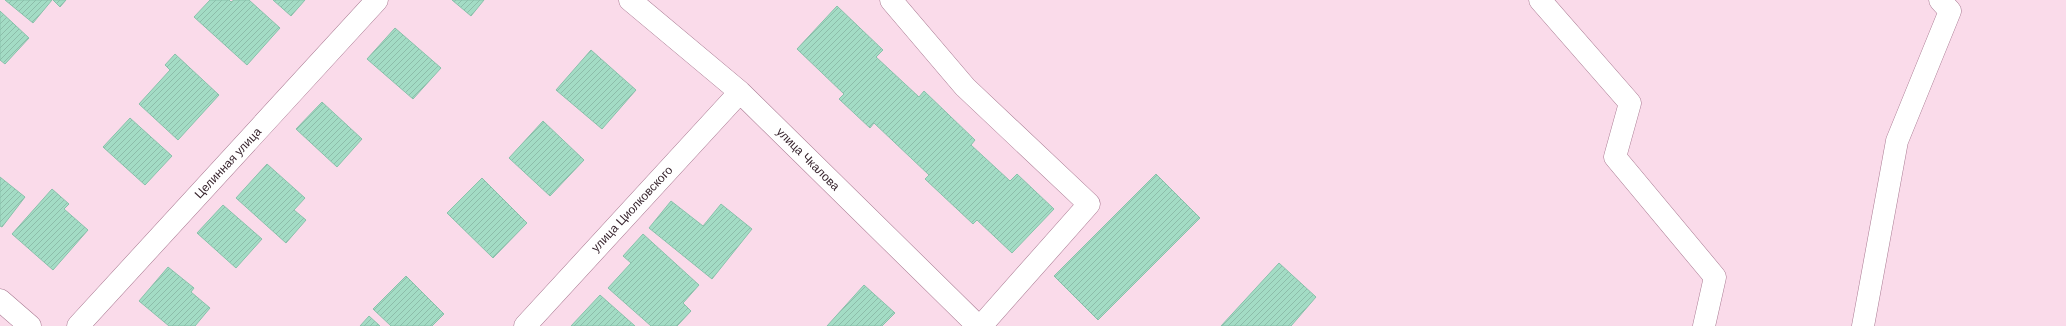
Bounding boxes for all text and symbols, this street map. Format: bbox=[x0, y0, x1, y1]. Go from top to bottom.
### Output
street label: Целинная улица bbox=[192, 124, 265, 201]
street label: улица Чкалова bbox=[774, 125, 843, 194]
street label: улица Циолковского bbox=[589, 163, 676, 255]

